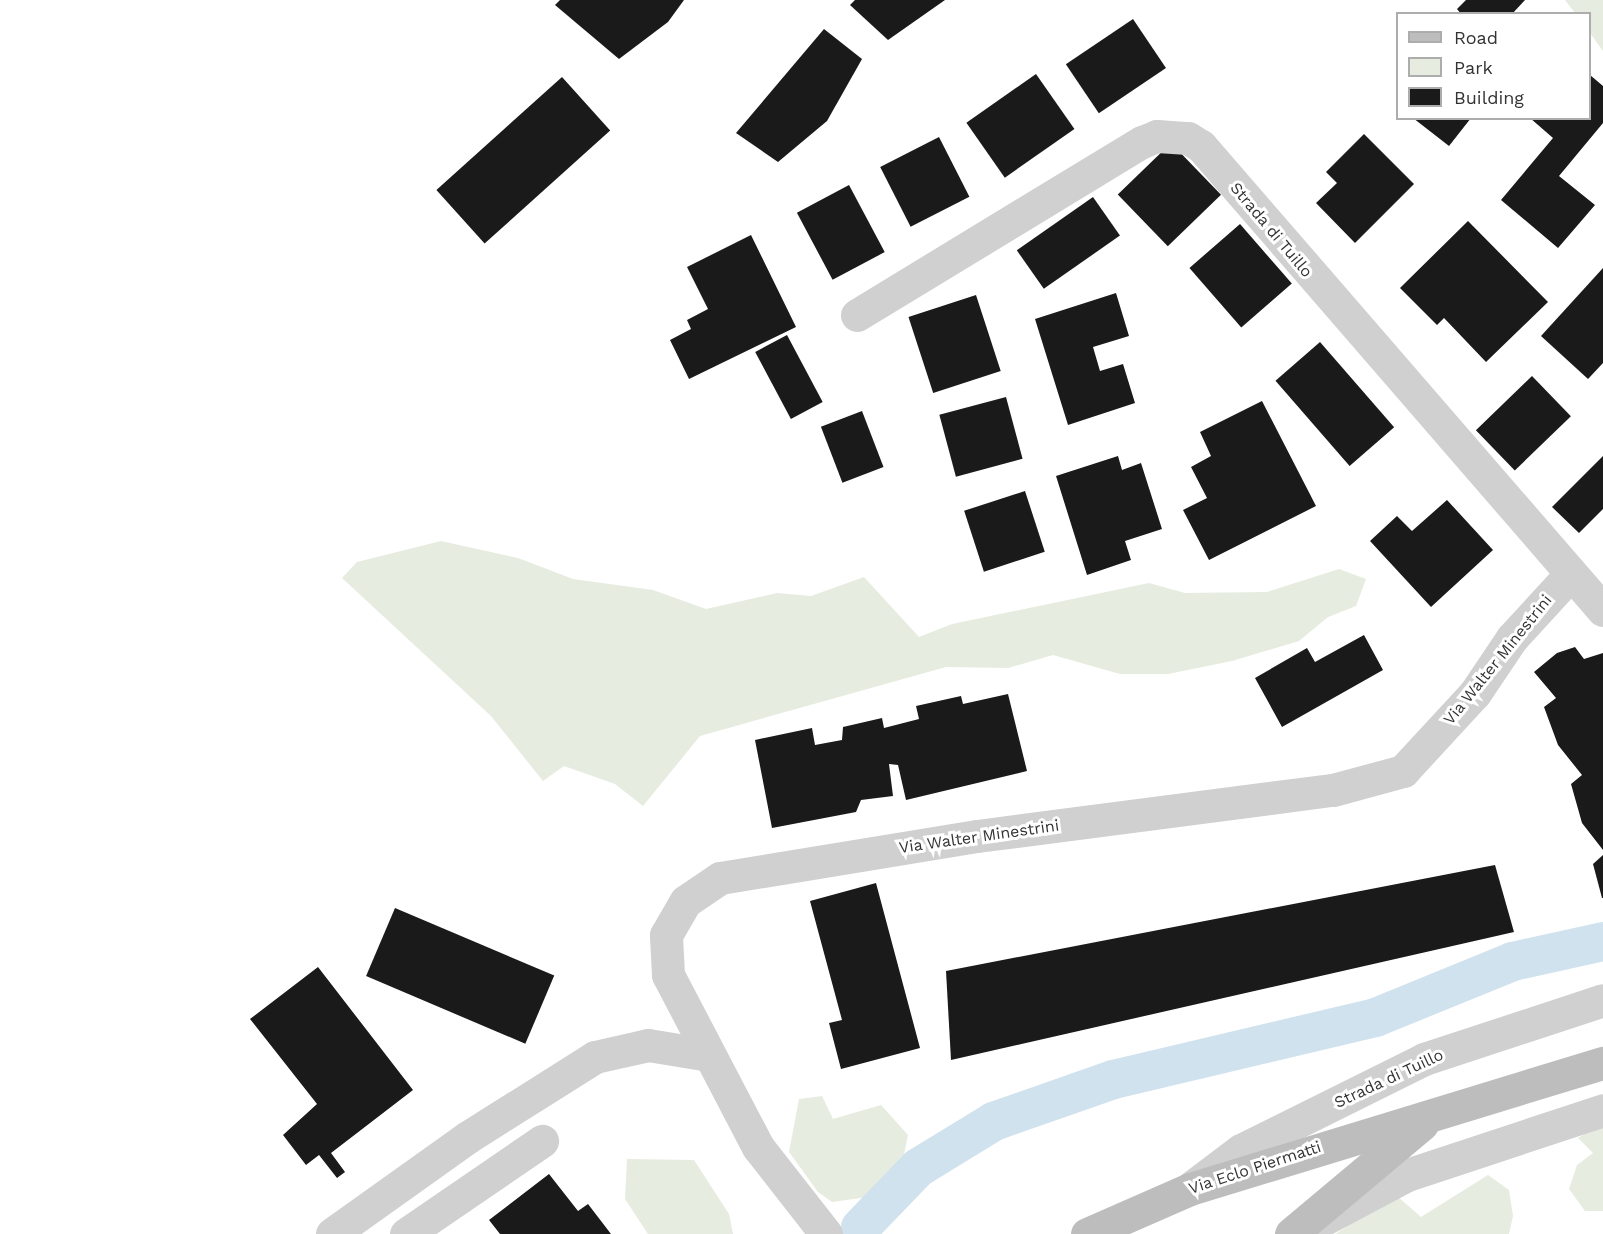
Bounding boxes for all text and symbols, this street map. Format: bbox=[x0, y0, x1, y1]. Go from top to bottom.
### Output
legend bbox=[1396, 12, 1591, 120]
text: Road bbox=[1454, 27, 1498, 48]
text: Park bbox=[1454, 57, 1493, 78]
text: Building bbox=[1454, 87, 1524, 108]
street label: Strada di Tuillo bbox=[1225, 178, 1317, 282]
street label: Via Walter Minestrini bbox=[1439, 591, 1557, 729]
street label: Via Walter Minestrini bbox=[897, 816, 1061, 858]
street label: Strada di Tuillo bbox=[1331, 1045, 1447, 1113]
street label: Via Eclo Piermatti bbox=[1186, 1137, 1324, 1199]

